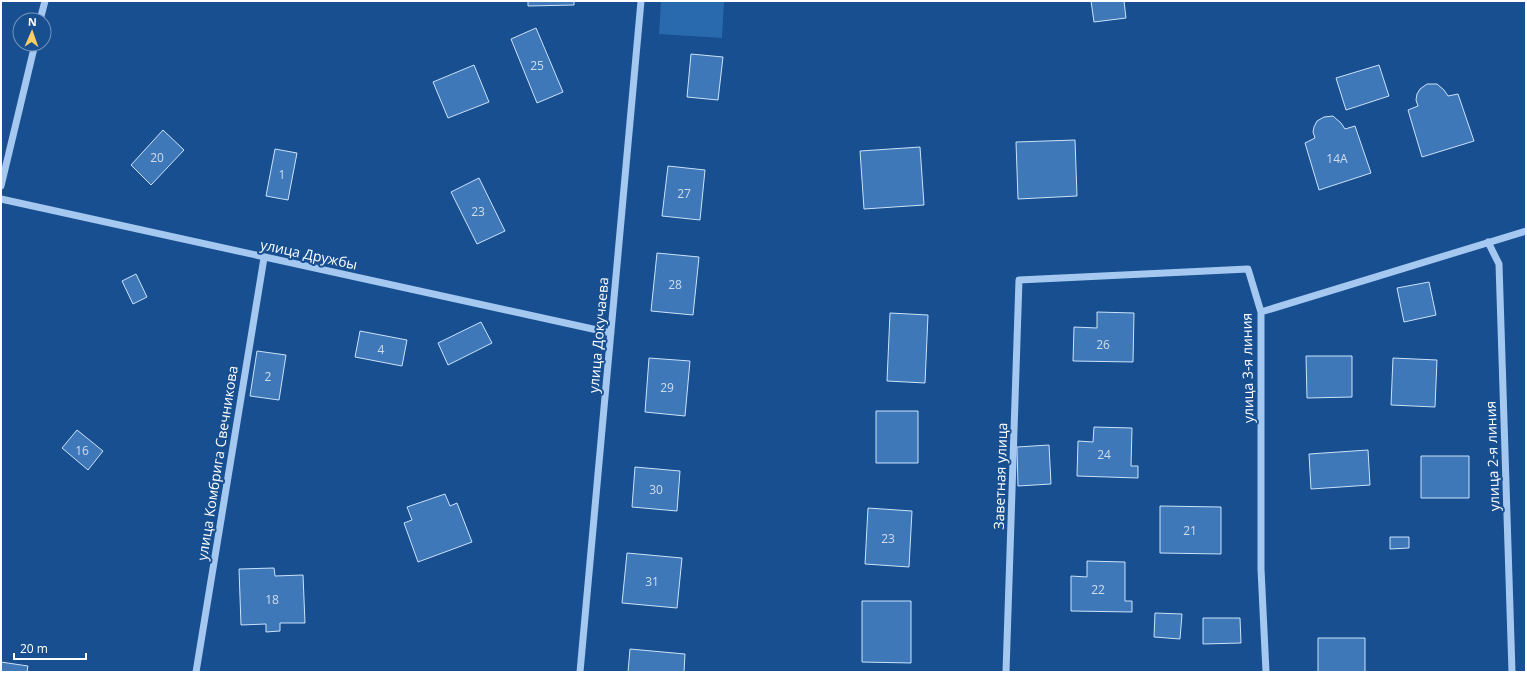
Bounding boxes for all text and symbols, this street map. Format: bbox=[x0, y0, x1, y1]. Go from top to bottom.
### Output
north arrow bbox=[12, 12, 52, 52]
text: N bbox=[28, 14, 37, 29]
house number: 25 bbox=[530, 57, 544, 74]
house number: 20 bbox=[150, 149, 164, 166]
house number: 14А bbox=[1326, 150, 1348, 167]
house number: 1 bbox=[279, 166, 285, 183]
house number: 27 bbox=[677, 185, 691, 202]
house number: 23 bbox=[471, 203, 485, 220]
street label: улица Дружбы bbox=[259, 234, 359, 274]
street label: улица Докучаева bbox=[583, 276, 613, 394]
house number: 28 bbox=[668, 276, 682, 293]
street label: улица 3-я линия bbox=[1237, 313, 1257, 423]
house number: 26 bbox=[1096, 336, 1110, 353]
house number: 4 bbox=[378, 341, 385, 358]
street label: улица Комбрига Свечникова bbox=[192, 364, 242, 562]
house number: 2 bbox=[265, 368, 272, 385]
house number: 29 bbox=[660, 379, 674, 396]
street label: улица 2-я линия bbox=[1481, 400, 1503, 512]
street label: Заветная улица bbox=[989, 422, 1011, 530]
house number: 16 bbox=[75, 442, 89, 459]
house number: 24 bbox=[1097, 446, 1111, 463]
house number: 30 bbox=[649, 481, 663, 498]
house number: 21 bbox=[1183, 522, 1197, 539]
house number: 23 bbox=[881, 530, 895, 547]
house number: 31 bbox=[645, 573, 659, 590]
house number: 22 bbox=[1091, 581, 1105, 598]
house number: 18 bbox=[265, 591, 279, 608]
scale bar bbox=[14, 635, 86, 661]
text: 20 m bbox=[20, 640, 48, 657]

